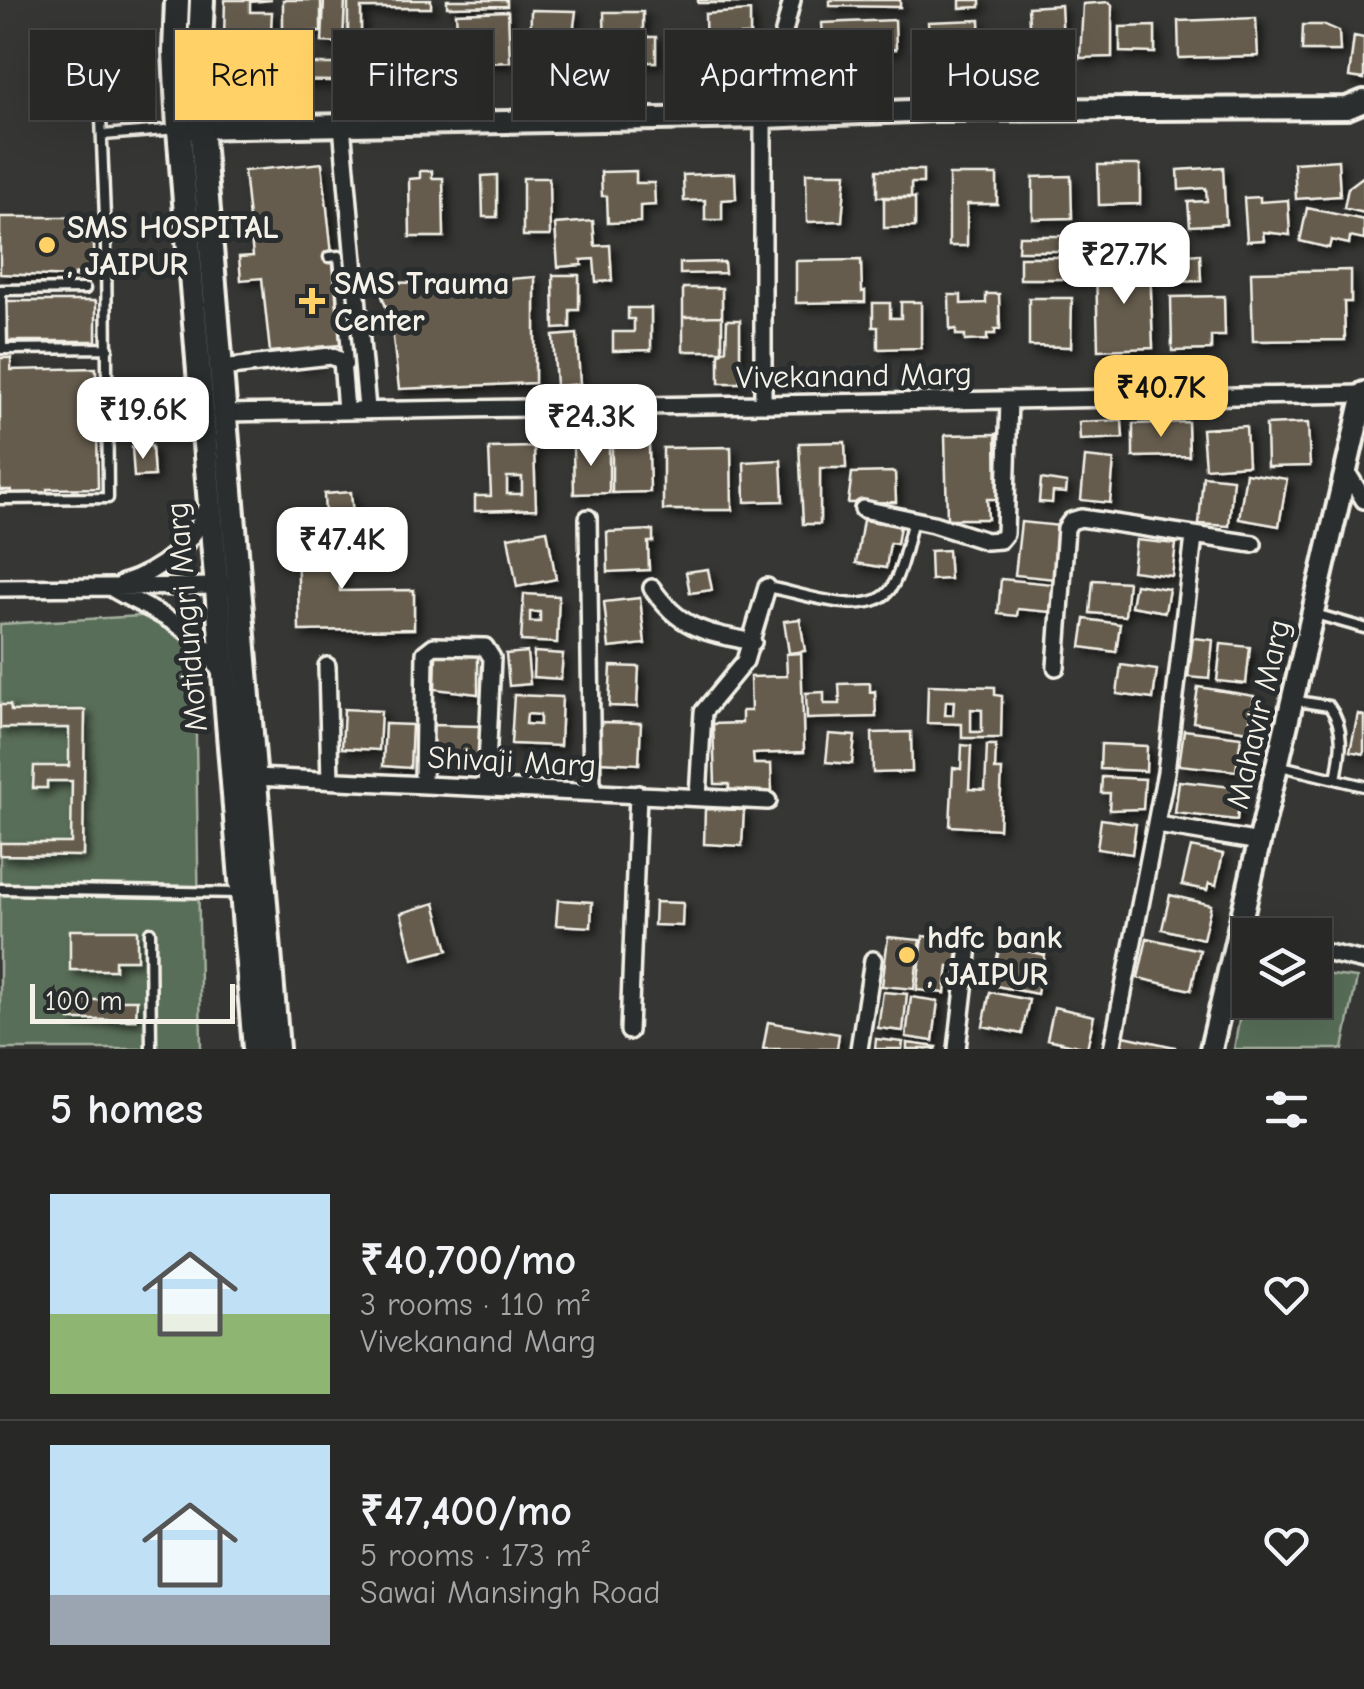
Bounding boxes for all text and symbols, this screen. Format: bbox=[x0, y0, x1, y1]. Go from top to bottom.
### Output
chip: Buy bbox=[30, 30, 155, 120]
chip: Rent bbox=[175, 30, 313, 120]
chip: Filters bbox=[333, 30, 493, 120]
chip: New bbox=[513, 30, 645, 120]
chip: Apartment bbox=[665, 30, 892, 120]
chip: House bbox=[912, 30, 1075, 120]
place label: SMS HOSPITAL , JAIPUR bbox=[67, 209, 279, 283]
pin: ₹27.7K bbox=[1043, 222, 1205, 307]
marker: SMS HOSPITAL , JAIPUR bbox=[36, 234, 58, 256]
text: ₹27.7K bbox=[1081, 236, 1167, 273]
place label: SMS Trauma Center bbox=[334, 265, 509, 339]
marker: SMS Trauma Center bbox=[299, 288, 325, 314]
street label: Vivekanand Marg bbox=[736, 355, 972, 396]
pin: ₹40.7K bbox=[1080, 355, 1242, 440]
text: ₹40.7K bbox=[1116, 369, 1206, 406]
pin: ₹19.6K bbox=[62, 377, 224, 462]
pin: ₹24.3K bbox=[510, 384, 672, 469]
text: ₹19.6K bbox=[99, 391, 187, 428]
text: ₹24.3K bbox=[547, 398, 635, 435]
street label: Motidungri Marg bbox=[158, 501, 215, 733]
pin: ₹47.4K bbox=[261, 507, 423, 592]
text: ₹47.4K bbox=[299, 521, 385, 558]
street label: Mahavir Marg bbox=[1219, 616, 1298, 812]
street label: Shivaji Marg bbox=[427, 739, 597, 784]
map controls bbox=[1232, 918, 1332, 1018]
button: layers bbox=[1232, 918, 1332, 1018]
place label: hdfc bank , JAIPUR bbox=[927, 919, 1062, 993]
marker: hdfc bank , JAIPUR bbox=[896, 944, 918, 966]
scale bar bbox=[30, 979, 235, 1024]
text: 100 m bbox=[45, 985, 123, 1017]
icon: filters bbox=[1259, 1082, 1314, 1137]
text: 5 homes bbox=[50, 1085, 203, 1134]
icon: home bbox=[130, 1234, 250, 1354]
text: ₹40,700/mo bbox=[360, 1236, 576, 1285]
icon: heart bbox=[1259, 1267, 1314, 1322]
text: 3 rooms · 110 m² bbox=[360, 1286, 590, 1323]
text: Vivekanand Marg bbox=[360, 1323, 596, 1360]
icon: home bbox=[130, 1485, 250, 1605]
text: ₹47,400/mo bbox=[360, 1487, 572, 1536]
icon: heart bbox=[1259, 1518, 1314, 1573]
text: 5 rooms · 173 m² bbox=[360, 1537, 590, 1574]
text: Sawai Mansingh Road bbox=[360, 1574, 660, 1611]

